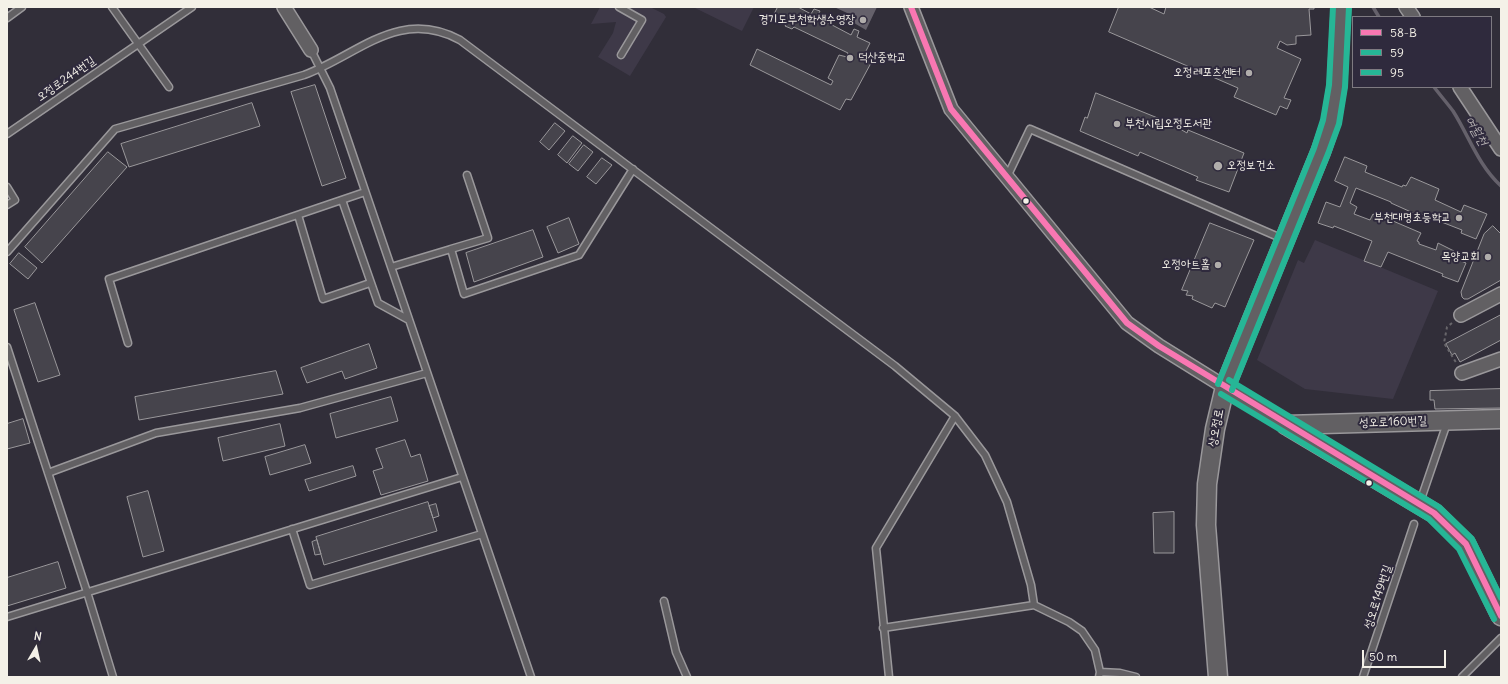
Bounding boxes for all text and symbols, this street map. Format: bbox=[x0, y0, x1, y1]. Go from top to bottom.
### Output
place label: 경기도부천학생수영장 bbox=[758, 13, 855, 27]
marker: 경기도부천학생수영장 bbox=[858, 15, 868, 25]
legend bbox=[1352, 16, 1492, 88]
text: 58-B bbox=[1390, 25, 1417, 40]
text: 59 bbox=[1390, 45, 1404, 60]
place label: 덕산중학교 bbox=[858, 51, 906, 65]
street label: 오정로244번길 bbox=[34, 53, 98, 105]
marker: 덕산중학교 bbox=[845, 53, 855, 63]
text: 95 bbox=[1390, 65, 1404, 80]
place label: 오정레포츠센터 bbox=[1173, 66, 1241, 80]
marker: 오정레포츠센터 bbox=[1244, 68, 1254, 78]
water label: 여월천 bbox=[1461, 114, 1491, 148]
place label: 부천시립오정도서관 bbox=[1125, 117, 1212, 131]
marker: 부천시립오정도서관 bbox=[1112, 119, 1122, 129]
place label: 오정보건소 bbox=[1227, 159, 1275, 173]
marker: 오정보건소 bbox=[1212, 160, 1224, 172]
unlabelled marker bbox=[1021, 196, 1031, 206]
place label: 부천대명초등학교 bbox=[1374, 211, 1451, 225]
marker: 부천대명초등학교 bbox=[1454, 213, 1464, 223]
place label: 목양교회 bbox=[1441, 250, 1480, 264]
marker: 목양교회 bbox=[1483, 252, 1493, 262]
place label: 오정아트홀 bbox=[1162, 258, 1210, 272]
marker: 오정아트홀 bbox=[1213, 260, 1223, 270]
street label: 상오정로 bbox=[1205, 408, 1227, 448]
street label: 성오로160번길 bbox=[1359, 414, 1427, 430]
unlabelled marker bbox=[1364, 478, 1374, 488]
street label: 성오로149번길 bbox=[1361, 563, 1395, 631]
north arrow bbox=[16, 628, 56, 668]
text: N bbox=[33, 629, 43, 644]
scale bar bbox=[1364, 642, 1448, 668]
text: 50 m bbox=[1369, 649, 1397, 664]

